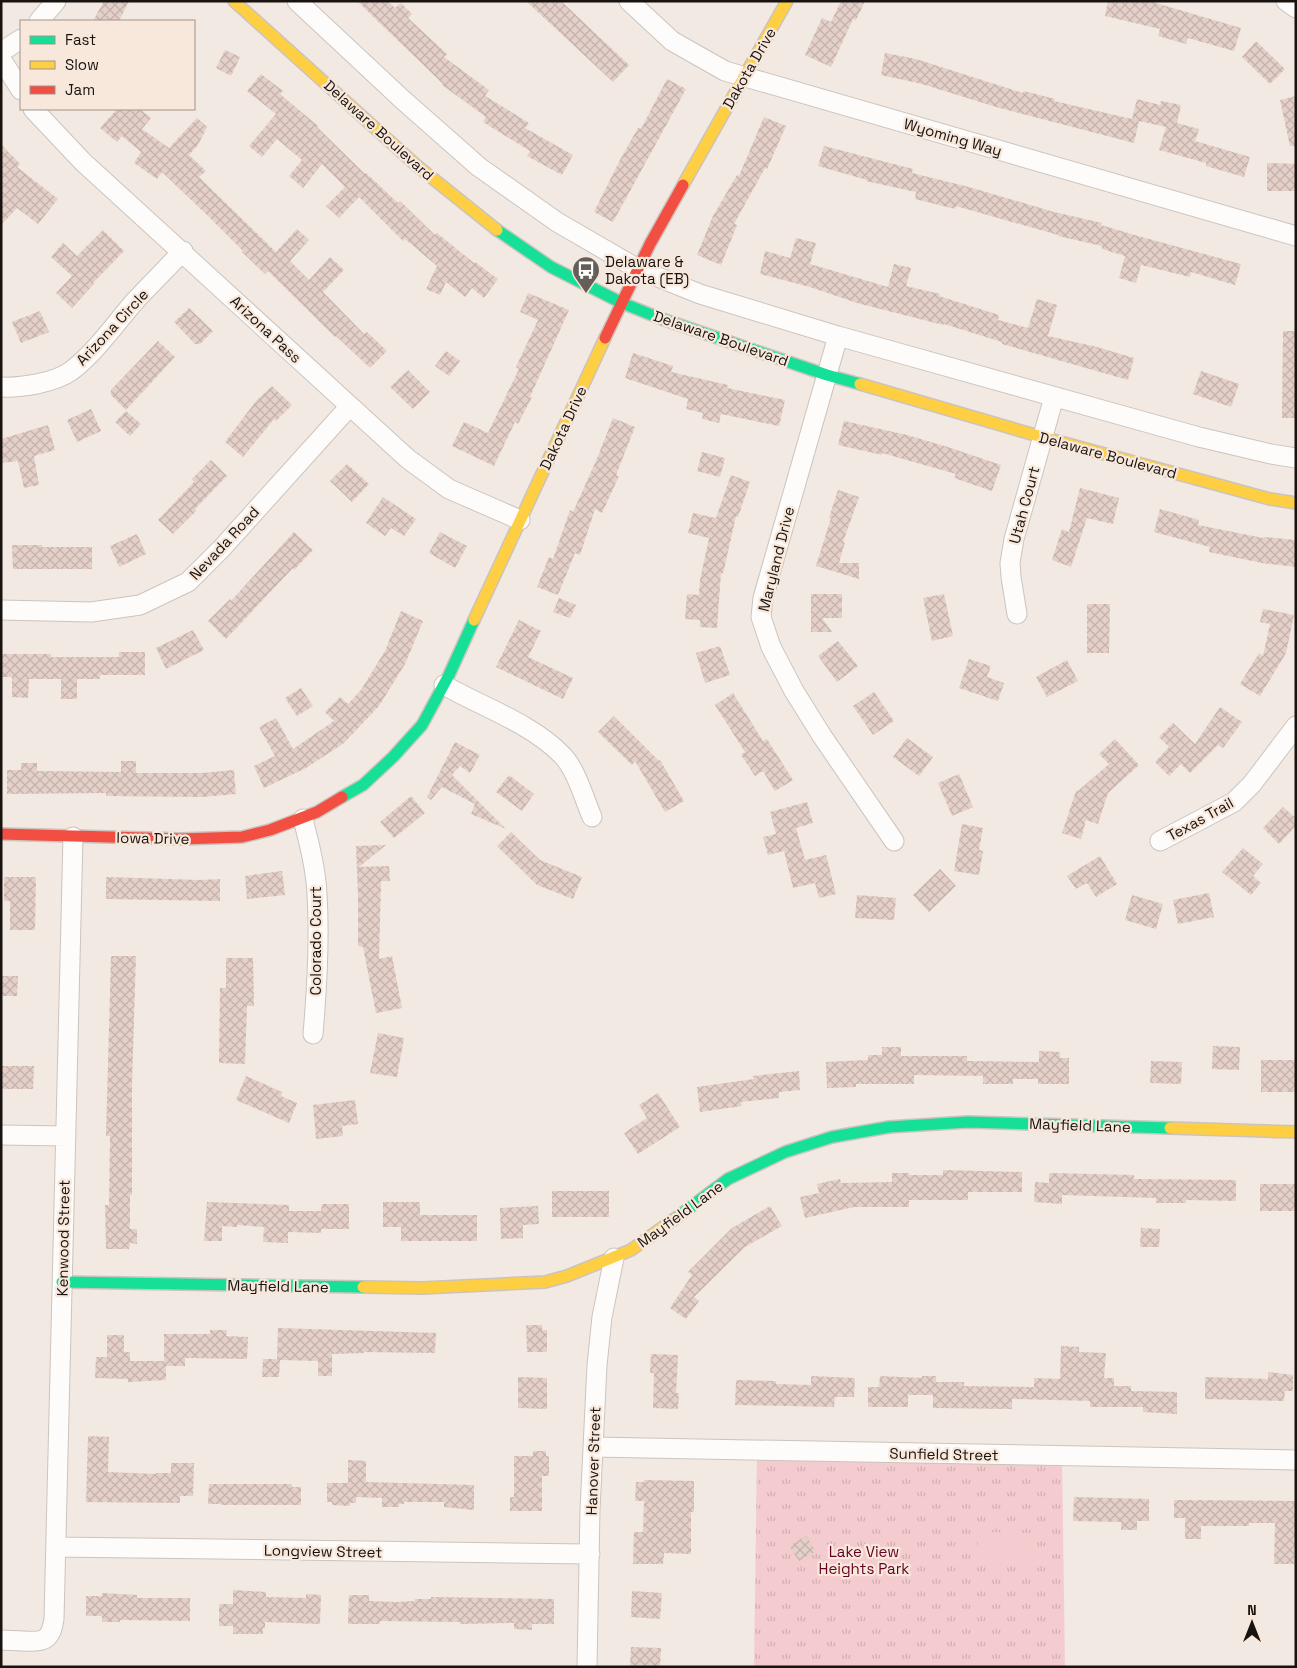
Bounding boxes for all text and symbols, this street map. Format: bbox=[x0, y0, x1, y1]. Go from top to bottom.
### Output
legend bbox=[20, 20, 195, 110]
street label: Dakota Drive bbox=[718, 24, 780, 112]
text: Fast bbox=[65, 30, 96, 49]
text: Slow bbox=[65, 55, 99, 74]
street label: Delaware Boulevard bbox=[320, 76, 438, 184]
text: Jam bbox=[65, 80, 95, 99]
street label: Wyoming Way bbox=[902, 114, 1004, 160]
place label: Delaware & Dakota (EB) bbox=[605, 252, 689, 289]
bus stop icon: Delaware & Dakota (EB) bbox=[571, 255, 601, 294]
street label: Arizona Circle bbox=[72, 285, 152, 369]
street label: Arizona Pass bbox=[226, 291, 306, 367]
street label: Delaware Boulevard bbox=[651, 306, 791, 370]
street label: Dakota Drive bbox=[535, 383, 591, 473]
street label: Delaware Boulevard bbox=[1037, 427, 1179, 483]
street label: Utah Court bbox=[1005, 464, 1043, 546]
street label: Nevada Road bbox=[185, 502, 263, 584]
street label: Maryland Drive bbox=[754, 504, 798, 613]
street label: Texas Trail bbox=[1163, 793, 1237, 845]
street label: Iowa Drive bbox=[116, 828, 190, 848]
street label: Colorado Court bbox=[306, 886, 325, 996]
street label: Mayfield Lane bbox=[1029, 1114, 1131, 1136]
street label: Mayfield Lane bbox=[633, 1176, 727, 1252]
street label: Kenwood Street bbox=[52, 1179, 74, 1296]
street label: Mayfield Lane bbox=[227, 1276, 329, 1296]
street label: Hanover Street bbox=[582, 1406, 604, 1516]
street label: Sunfield Street bbox=[889, 1444, 999, 1464]
street label: Longview Street bbox=[264, 1540, 382, 1562]
park label: Lake View Heights Park bbox=[819, 1542, 909, 1578]
north arrow bbox=[1227, 1598, 1277, 1648]
text: N bbox=[1247, 1601, 1257, 1619]

